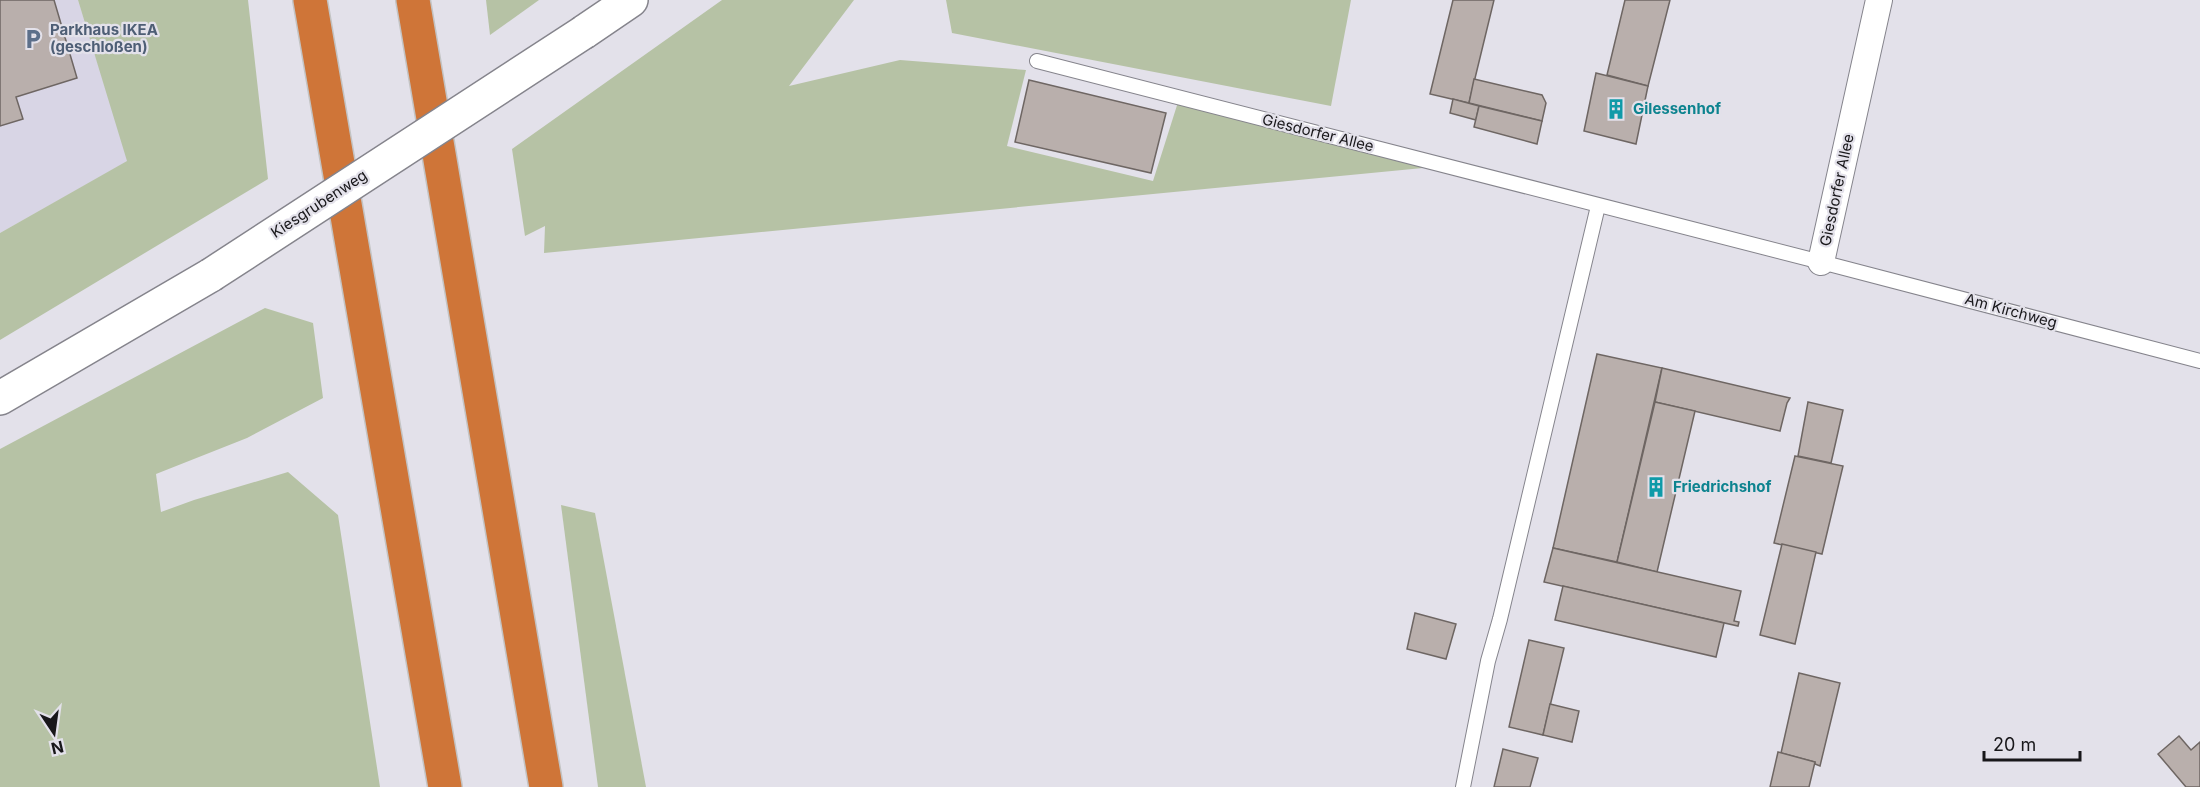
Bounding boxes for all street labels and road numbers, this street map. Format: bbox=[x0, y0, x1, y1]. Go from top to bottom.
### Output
street label: Giesdorfer Allee bbox=[1260, 109, 1376, 156]
street label: Giesdorfer Allee bbox=[1815, 132, 1858, 248]
street label: Kiesgrubenweg bbox=[267, 165, 370, 242]
street label: Am Kirchweg bbox=[1963, 289, 2059, 332]

